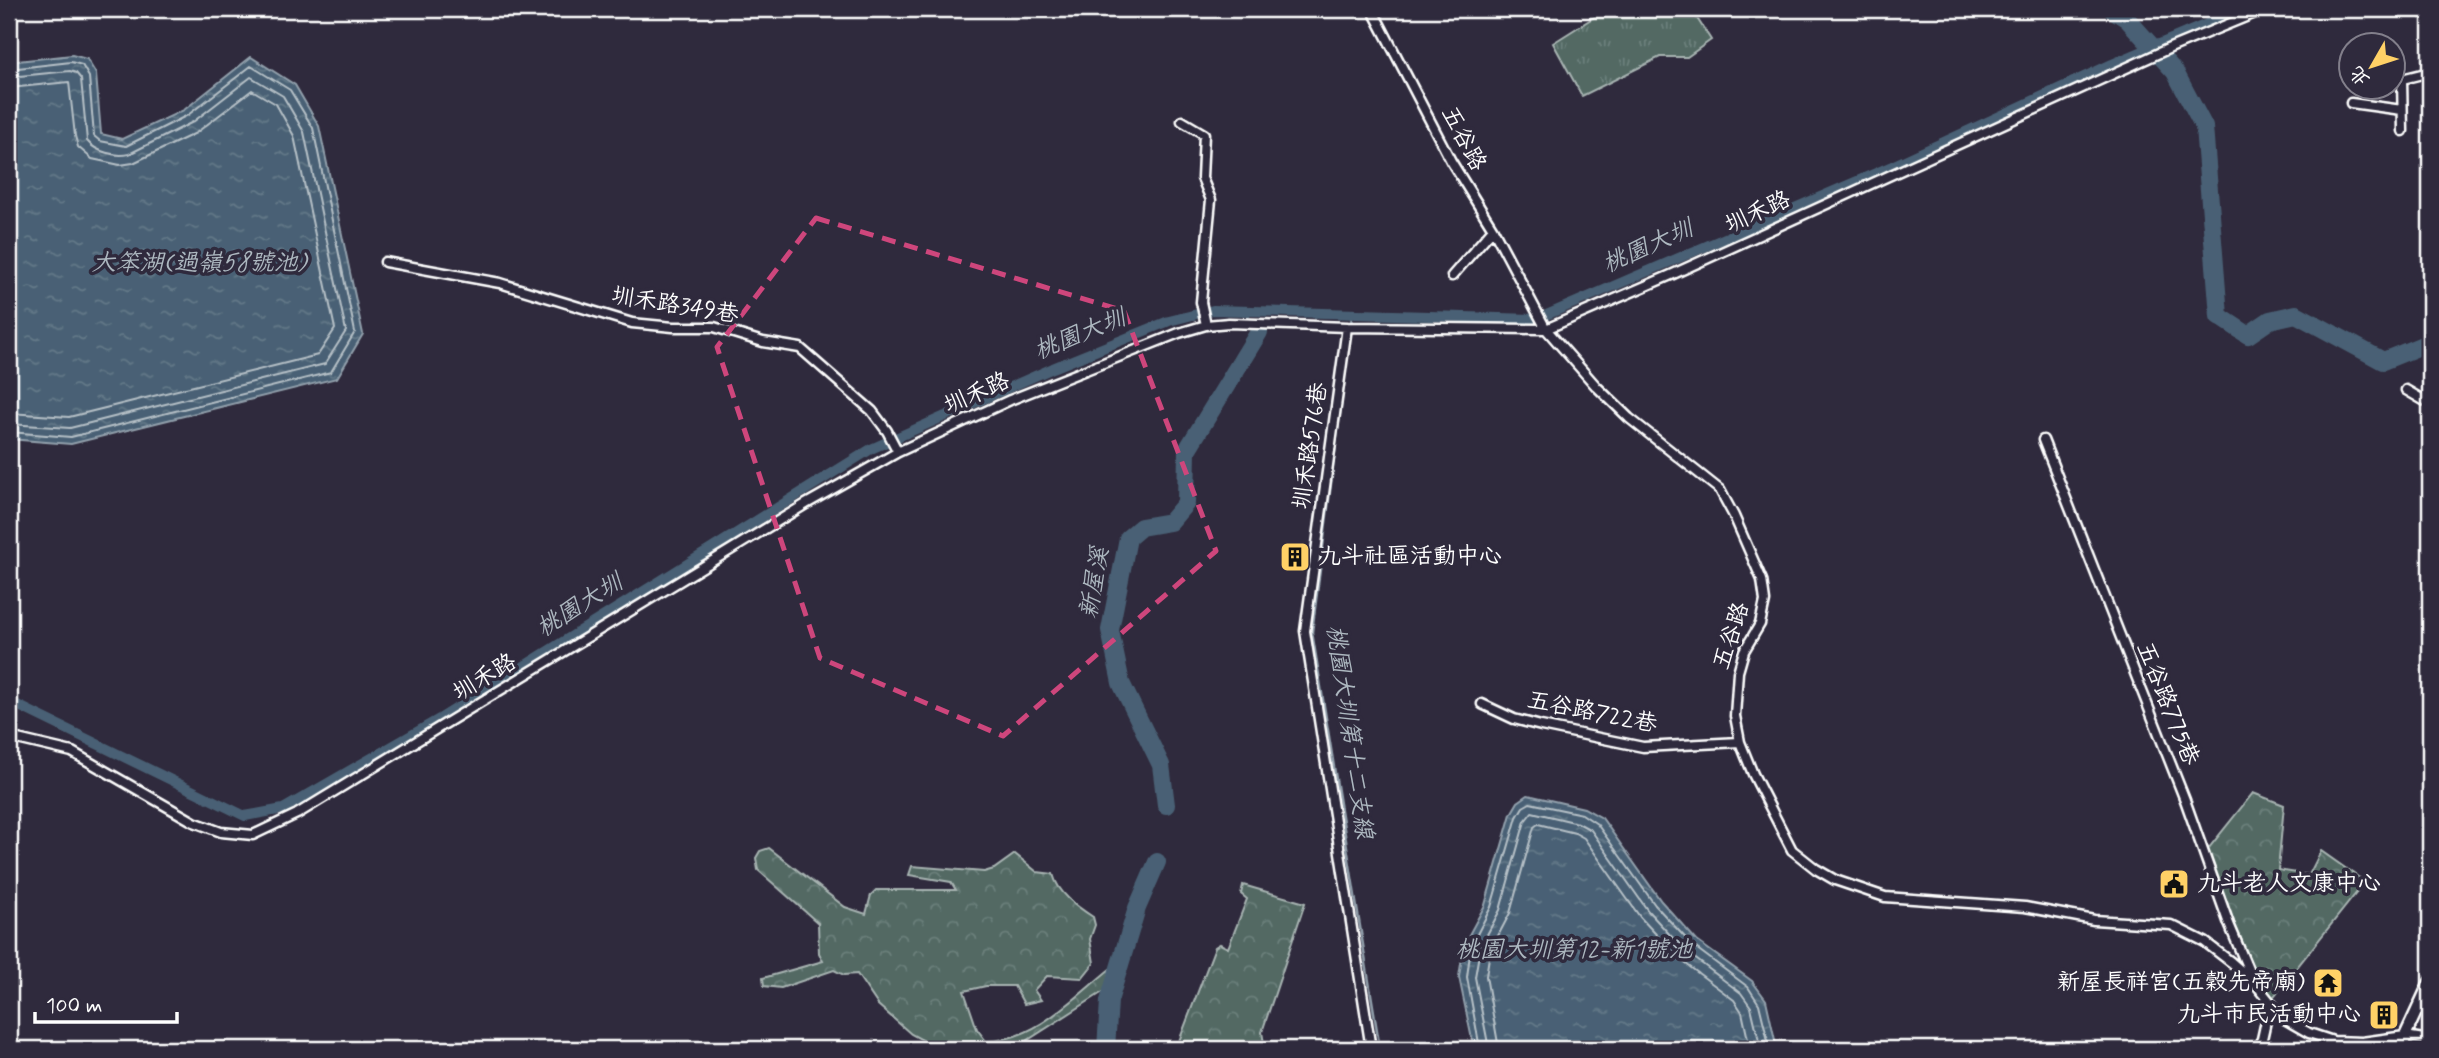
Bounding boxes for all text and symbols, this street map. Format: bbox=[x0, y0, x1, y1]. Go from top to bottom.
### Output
north arrow bbox=[2338, 32, 2408, 102]
text: 北 bbox=[2344, 60, 2376, 91]
street label: 五谷路 bbox=[1434, 101, 1492, 177]
street label: 圳禾路 bbox=[1720, 185, 1796, 241]
water label: 桃園大圳 bbox=[1598, 212, 1701, 281]
water label: 大笨湖(過嶺58號池) bbox=[92, 248, 309, 279]
street label: 圳禾路349巷 bbox=[609, 281, 742, 331]
water label: 桃園大圳 bbox=[1030, 302, 1133, 367]
street label: 圳禾路 bbox=[939, 366, 1015, 422]
street label: 圳禾路576巷 bbox=[1287, 379, 1335, 512]
building icon: 九斗社區活動中心 bbox=[1278, 540, 1312, 574]
place label: 九斗社區活動中心 bbox=[1318, 542, 1502, 572]
water label: 新屋溪 bbox=[1073, 543, 1117, 621]
water label: 桃園大圳 bbox=[531, 566, 631, 645]
street label: 五谷路 bbox=[1707, 599, 1757, 673]
water label: 桃園大圳第十二支線 bbox=[1319, 623, 1380, 843]
street label: 五谷路775巷 bbox=[2129, 638, 2206, 771]
street label: 圳禾路 bbox=[448, 647, 522, 709]
street label: 五谷路722巷 bbox=[1524, 686, 1661, 740]
public building icon: 九斗老人文康中心 bbox=[2157, 867, 2191, 901]
place label: 九斗老人文康中心 bbox=[2197, 869, 2381, 899]
water label: 桃園大圳第12-新1號池 bbox=[1456, 935, 1693, 966]
temple icon: 新屋長祥宮(五穀先帝廟) bbox=[2311, 966, 2345, 1000]
place label: 新屋長祥宮(五穀先帝廟) bbox=[2057, 968, 2305, 998]
scale bar bbox=[35, 981, 177, 1025]
text: 100 m bbox=[46, 992, 102, 1020]
building icon: 九斗市民活動中心 bbox=[2367, 998, 2401, 1032]
place label: 九斗市民活動中心 bbox=[2177, 1000, 2361, 1030]

